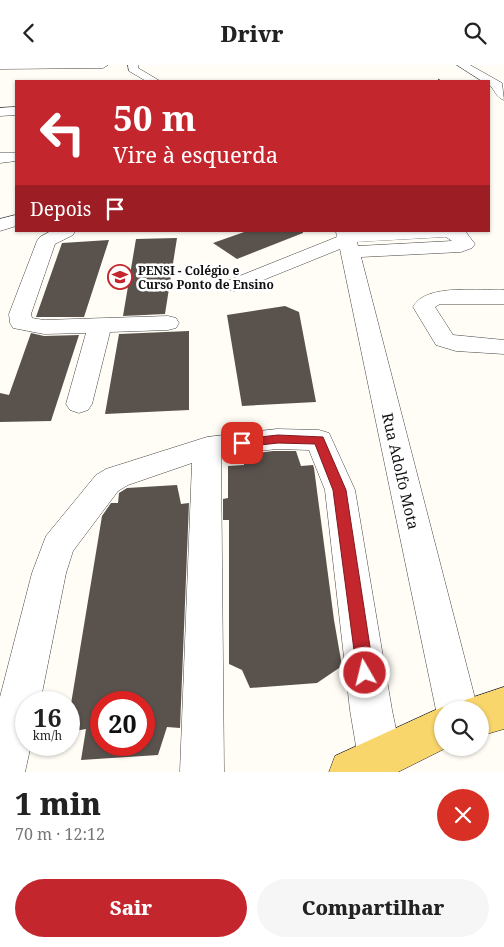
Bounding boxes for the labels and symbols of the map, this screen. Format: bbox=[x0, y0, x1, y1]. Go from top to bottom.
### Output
place label: PENSI - Colégio e Curso Ponto de Ensino bbox=[138, 262, 274, 293]
school or university icon: PENSI - Colégio e Curso Ponto de Ensino bbox=[107, 264, 133, 290]
street label: Rua Adolfo Mota bbox=[378, 411, 424, 531]
pin bbox=[221, 422, 263, 464]
position arrow bbox=[338, 646, 390, 698]
speed limit sign: 20 bbox=[90, 691, 155, 756]

